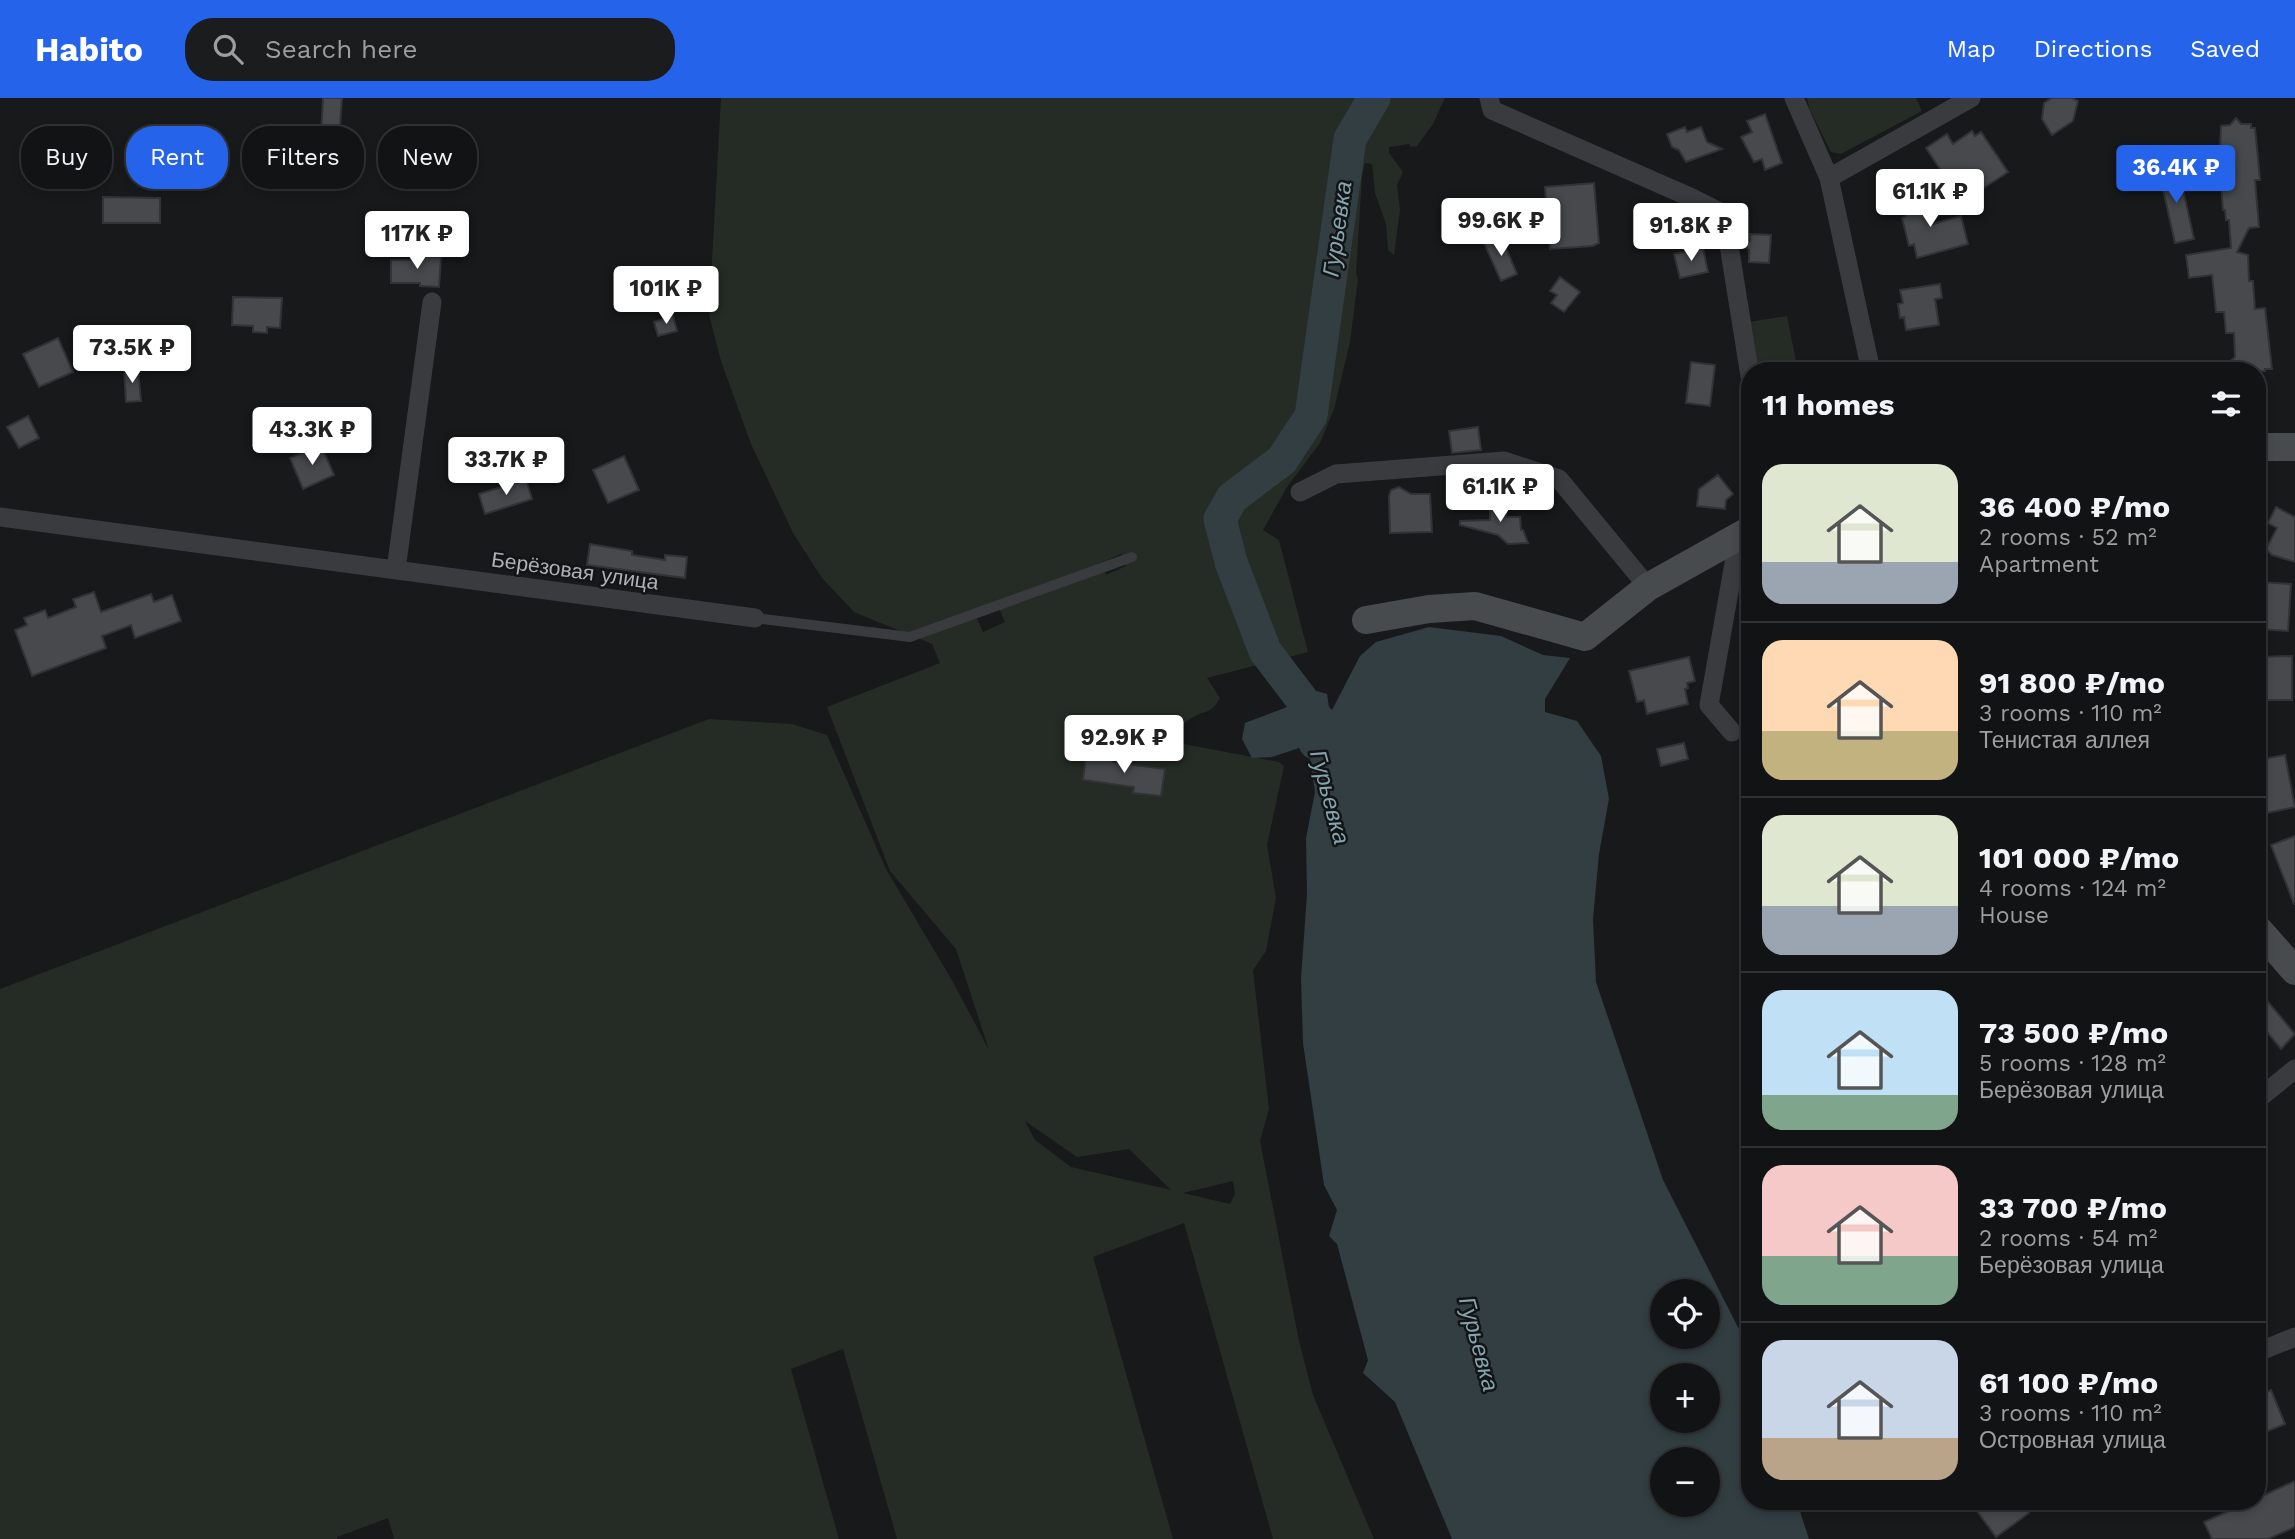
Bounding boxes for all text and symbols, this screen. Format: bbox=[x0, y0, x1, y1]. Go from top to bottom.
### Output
search box bbox=[185, 18, 675, 81]
text: Habito bbox=[35, 30, 143, 69]
icon: search bbox=[209, 30, 247, 68]
text: Search here bbox=[265, 34, 417, 64]
text: Map bbox=[1947, 35, 1996, 63]
text: Directions bbox=[2034, 35, 2152, 63]
text: Saved bbox=[2190, 35, 2260, 63]
chip: Buy bbox=[21, 126, 112, 189]
chip: Rent bbox=[126, 126, 228, 189]
chip: Filters bbox=[242, 126, 364, 189]
chip: New bbox=[378, 126, 477, 189]
pin: 36.4K ₽ bbox=[2111, 146, 2241, 205]
text: 36.4K ₽ bbox=[2132, 154, 2220, 181]
pin: 61.1K ₽ bbox=[1865, 170, 1995, 229]
text: 61.1K ₽ bbox=[1892, 178, 1968, 205]
water label: Гурьевка bbox=[1317, 179, 1358, 279]
pin: 99.6K ₽ bbox=[1436, 198, 1566, 258]
pin: 91.8K ₽ bbox=[1626, 204, 1756, 263]
text: 99.6K ₽ bbox=[1457, 207, 1545, 234]
pin: 117K ₽ bbox=[360, 212, 474, 271]
text: 91.8K ₽ bbox=[1649, 212, 1733, 239]
text: 117K ₽ bbox=[381, 220, 453, 247]
pin: 101K ₽ bbox=[609, 266, 723, 326]
text: 101K ₽ bbox=[630, 275, 702, 302]
pin: 73.5K ₽ bbox=[67, 326, 197, 385]
text: 73.5K ₽ bbox=[89, 334, 175, 361]
icon: filters bbox=[2207, 385, 2245, 423]
text: 11 homes bbox=[1762, 387, 1895, 422]
pin: 43.3K ₽ bbox=[247, 408, 377, 467]
text: 43.3K ₽ bbox=[268, 416, 356, 443]
pin: 33.7K ₽ bbox=[441, 438, 571, 497]
text: 33.7K ₽ bbox=[464, 446, 548, 473]
pin: 61.1K ₽ bbox=[1435, 464, 1565, 524]
text: 61.1K ₽ bbox=[1462, 473, 1538, 500]
text: 36 400 ₽/mo bbox=[1979, 489, 2170, 524]
icon: home bbox=[1818, 492, 1902, 576]
text: 2 rooms · 52 m² bbox=[1979, 524, 2157, 551]
street label: Берёзовая улица bbox=[490, 546, 661, 595]
text: Apartment bbox=[1979, 551, 2099, 578]
text: 91 800 ₽/mo bbox=[1979, 665, 2165, 700]
icon: home bbox=[1818, 668, 1902, 752]
text: 3 rooms · 110 m² bbox=[1979, 700, 2162, 727]
pin: 92.9K ₽ bbox=[1059, 716, 1189, 775]
text: 92.9K ₽ bbox=[1081, 724, 1167, 751]
text: Тенистая аллея bbox=[1979, 727, 2150, 754]
water label: Гурьевка bbox=[1304, 747, 1355, 847]
text: 101 000 ₽/mo bbox=[1979, 840, 2179, 875]
icon: home bbox=[1818, 843, 1902, 927]
text: 4 rooms · 124 m² bbox=[1979, 875, 2166, 902]
text: House bbox=[1979, 902, 2049, 929]
text: 73 500 ₽/mo bbox=[1979, 1015, 2168, 1050]
icon: home bbox=[1818, 1018, 1902, 1102]
text: 5 rooms · 128 m² bbox=[1979, 1050, 2166, 1077]
text: Берёзовая улица bbox=[1979, 1077, 2164, 1104]
text: 33 700 ₽/mo bbox=[1979, 1190, 2167, 1225]
icon: home bbox=[1818, 1193, 1902, 1277]
text: 2 rooms · 54 m² bbox=[1979, 1225, 2157, 1252]
text: Берёзовая улица bbox=[1979, 1252, 2164, 1279]
map controls bbox=[1650, 1279, 1720, 1517]
button: locate bbox=[1650, 1279, 1720, 1349]
water label: Гурьевка bbox=[1453, 1294, 1504, 1394]
button: + bbox=[1650, 1363, 1720, 1433]
text: 61 100 ₽/mo bbox=[1979, 1365, 2158, 1400]
icon: home bbox=[1818, 1368, 1902, 1452]
text: 3 rooms · 110 m² bbox=[1979, 1400, 2162, 1427]
text: Островная улица bbox=[1979, 1427, 2166, 1454]
button: − bbox=[1650, 1447, 1720, 1517]

